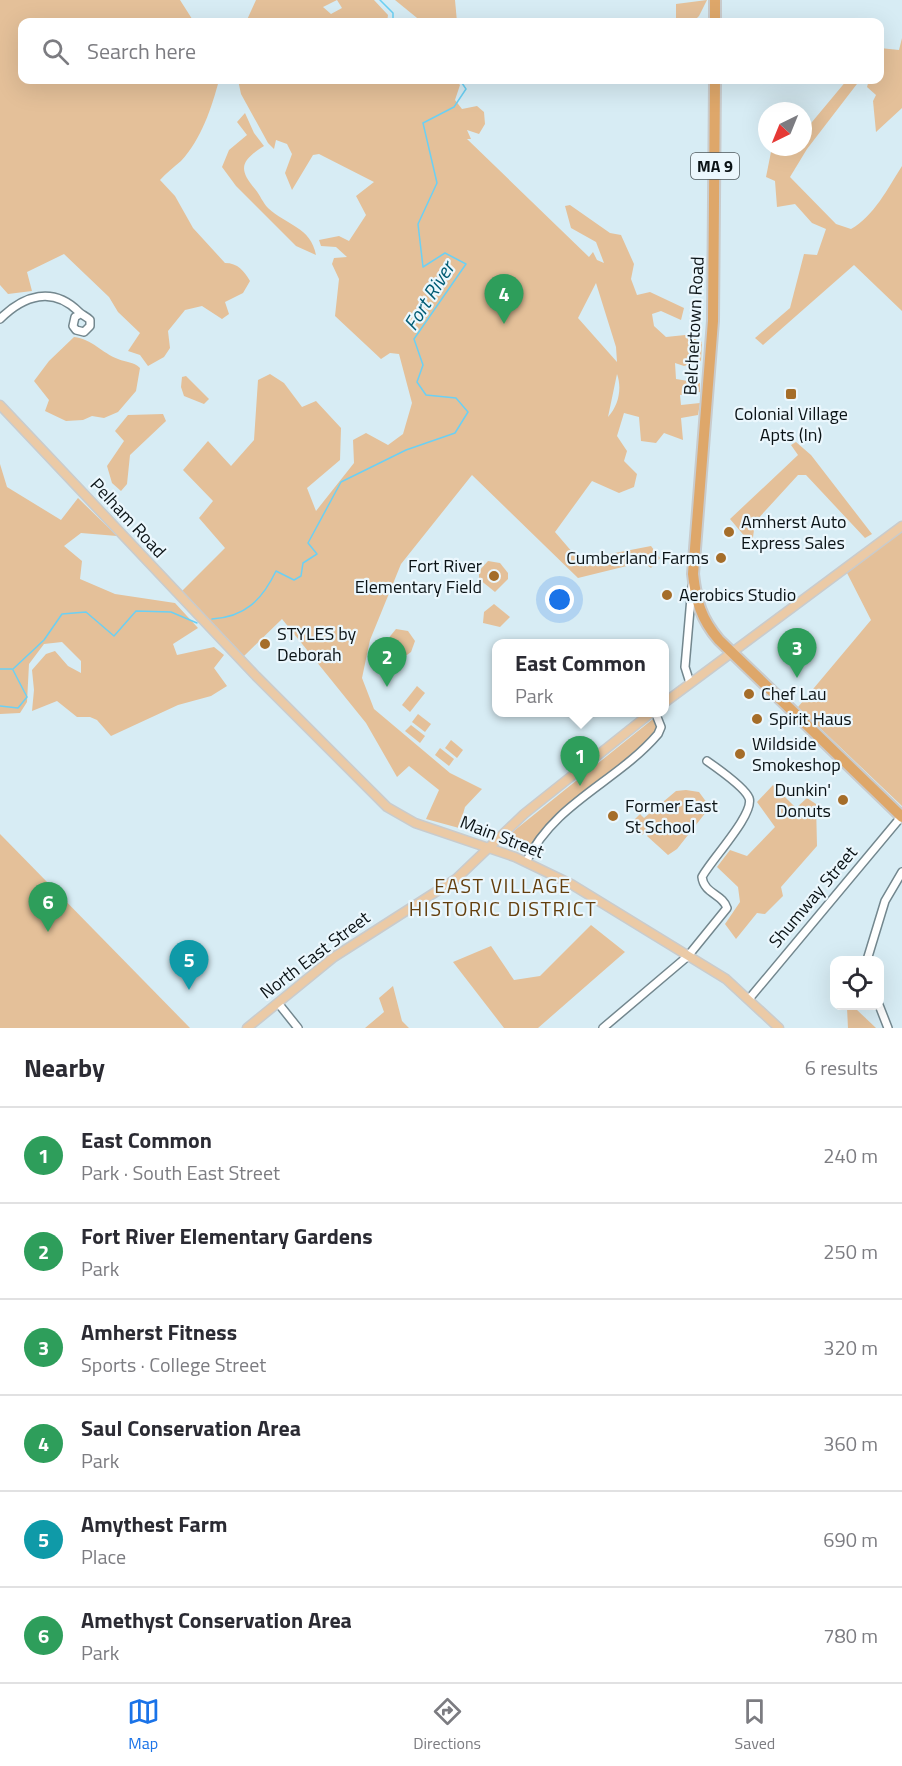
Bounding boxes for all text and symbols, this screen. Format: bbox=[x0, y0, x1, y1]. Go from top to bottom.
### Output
search box bbox=[18, 18, 884, 84]
text: Search here bbox=[87, 34, 196, 68]
icon: search bbox=[39, 35, 72, 68]
north arrow bbox=[758, 102, 812, 156]
road number: MA 9 bbox=[691, 153, 739, 179]
water label: Fort River bbox=[395, 253, 463, 336]
street label: Belchertown Road bbox=[676, 256, 711, 396]
pin: 4 bbox=[484, 274, 524, 324]
marker: Colonial Village Apts (In) bbox=[784, 387, 798, 401]
place label: Colonial Village Apts (In) bbox=[734, 400, 848, 448]
street label: Pelham Road bbox=[84, 472, 173, 564]
place label: Amherst Auto Express Sales bbox=[741, 508, 847, 556]
marker: Amherst Auto Express Sales bbox=[722, 525, 736, 539]
place label: Cumberland Farms bbox=[566, 544, 709, 571]
marker: Cumberland Farms bbox=[714, 551, 728, 565]
place label: Fort River Elementary Field bbox=[355, 552, 482, 600]
marker: Fort River Elementary Field bbox=[487, 569, 501, 583]
place label: Aerobics Studio bbox=[679, 581, 796, 608]
your location bbox=[545, 585, 574, 614]
marker: Aerobics Studio bbox=[660, 588, 674, 602]
place label: STYLES by Deborah bbox=[277, 620, 356, 668]
pin: 3 bbox=[778, 628, 816, 678]
marker: STYLES by Deborah bbox=[258, 637, 272, 651]
pin: 2 bbox=[368, 638, 406, 687]
popup bbox=[492, 639, 669, 717]
text: East Common bbox=[515, 646, 646, 680]
text: Park bbox=[515, 680, 553, 711]
place label: Chef Lau bbox=[761, 680, 827, 707]
marker: Chef Lau bbox=[742, 687, 756, 701]
place label: Spirit Haus bbox=[769, 705, 852, 732]
marker: Spirit Haus bbox=[750, 712, 764, 726]
place label: Wildside Smokeshop bbox=[752, 730, 841, 778]
pin: 1 bbox=[560, 736, 600, 786]
marker: Wildside Smokeshop bbox=[733, 747, 747, 761]
place label: Dunkin' Donuts bbox=[774, 776, 831, 824]
place label: Former East St School bbox=[625, 792, 719, 840]
marker: Dunkin' Donuts bbox=[836, 793, 850, 807]
street label: Main Street bbox=[456, 808, 549, 865]
marker: Former East St School bbox=[606, 809, 620, 823]
street label: Shumway Street bbox=[762, 839, 864, 953]
district label: EAST VILLAGE HISTORIC DISTRICT bbox=[409, 870, 597, 924]
pin: 6 bbox=[28, 882, 68, 932]
street label: North East Street bbox=[254, 904, 376, 1005]
pin: 5 bbox=[170, 940, 208, 990]
map controls bbox=[830, 956, 884, 1010]
button: locate bbox=[830, 956, 884, 1010]
text: Nearby bbox=[24, 1048, 105, 1087]
text: 6 results bbox=[805, 1052, 878, 1083]
text: East Common bbox=[81, 1123, 212, 1157]
text: 1 bbox=[38, 1140, 49, 1171]
text: 240 m bbox=[823, 1140, 878, 1171]
text: Park · South East Street bbox=[81, 1157, 280, 1188]
text: Fort River Elementary Gardens bbox=[81, 1219, 373, 1253]
text: 2 bbox=[38, 1236, 49, 1267]
text: 250 m bbox=[823, 1236, 878, 1267]
text: Park bbox=[81, 1253, 119, 1284]
text: Amherst Fitness bbox=[81, 1315, 237, 1349]
text: 3 bbox=[38, 1332, 49, 1363]
text: 320 m bbox=[823, 1332, 878, 1363]
text: Sports · College Street bbox=[81, 1349, 266, 1380]
text: Saul Conservation Area bbox=[81, 1411, 301, 1445]
text: 4 bbox=[38, 1428, 49, 1459]
text: 360 m bbox=[823, 1428, 878, 1459]
text: Park bbox=[81, 1445, 119, 1476]
text: Amythest Farm bbox=[81, 1507, 227, 1541]
text: 5 bbox=[38, 1524, 49, 1555]
text: 690 m bbox=[823, 1524, 878, 1555]
text: Place bbox=[81, 1541, 126, 1572]
text: Amethyst Conservation Area bbox=[81, 1603, 352, 1637]
text: 6 bbox=[38, 1620, 49, 1651]
text: 780 m bbox=[823, 1620, 878, 1651]
text: Park bbox=[81, 1637, 119, 1668]
tab: Map bbox=[127, 1695, 160, 1755]
tab: Directions bbox=[413, 1695, 481, 1755]
tab: Saved bbox=[735, 1695, 775, 1755]

